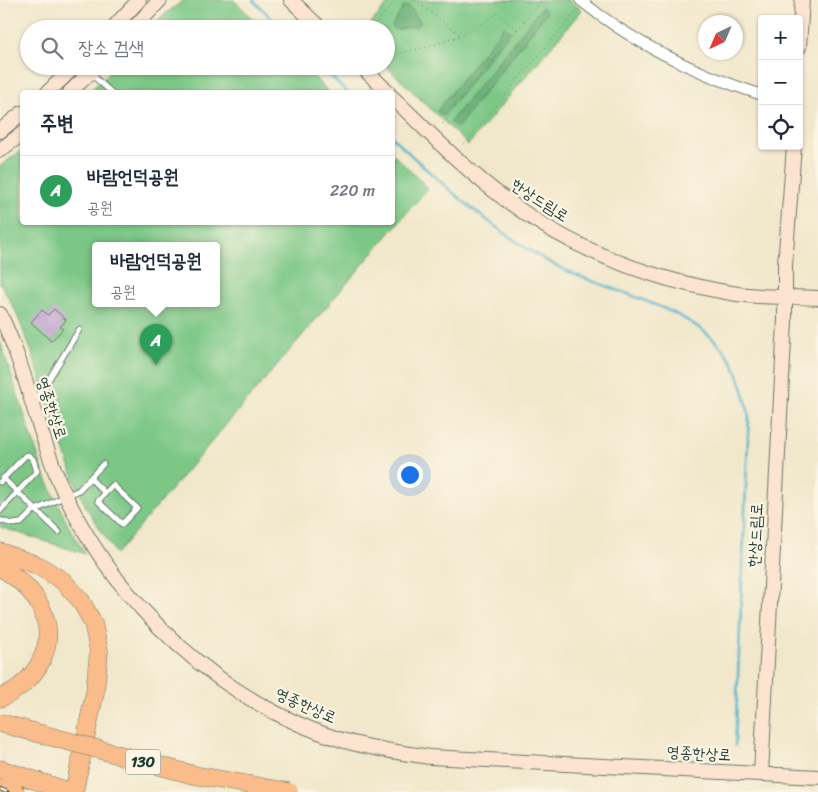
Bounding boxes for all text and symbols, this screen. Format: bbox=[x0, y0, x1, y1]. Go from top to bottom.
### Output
north arrow bbox=[698, 15, 743, 60]
map controls bbox=[758, 15, 803, 150]
button: + bbox=[758, 15, 803, 60]
search box bbox=[20, 20, 395, 75]
text: 장소 검색 bbox=[78, 31, 144, 64]
icon: search bbox=[38, 34, 66, 62]
button: − bbox=[758, 60, 803, 105]
text: 주변 bbox=[40, 104, 74, 142]
button: locate bbox=[758, 105, 803, 150]
text: 바람언덕공원 bbox=[87, 160, 179, 193]
street label: 한상드림로 bbox=[505, 170, 575, 230]
text: A bbox=[51, 176, 61, 205]
text: 220 m bbox=[330, 176, 375, 205]
text: 공원 bbox=[87, 193, 113, 222]
popup bbox=[92, 242, 220, 307]
text: 바람언덕공원 bbox=[110, 244, 202, 277]
text: 공원 bbox=[110, 277, 136, 306]
pin: A bbox=[140, 324, 172, 365]
street label: 영종한상로 bbox=[28, 373, 76, 443]
your location bbox=[397, 462, 423, 488]
street label: 한상드림로 bbox=[739, 502, 771, 568]
street label: 영종한상로 bbox=[271, 679, 341, 731]
street label: 영종한상로 bbox=[666, 737, 732, 769]
road number: 130 bbox=[126, 750, 160, 774]

